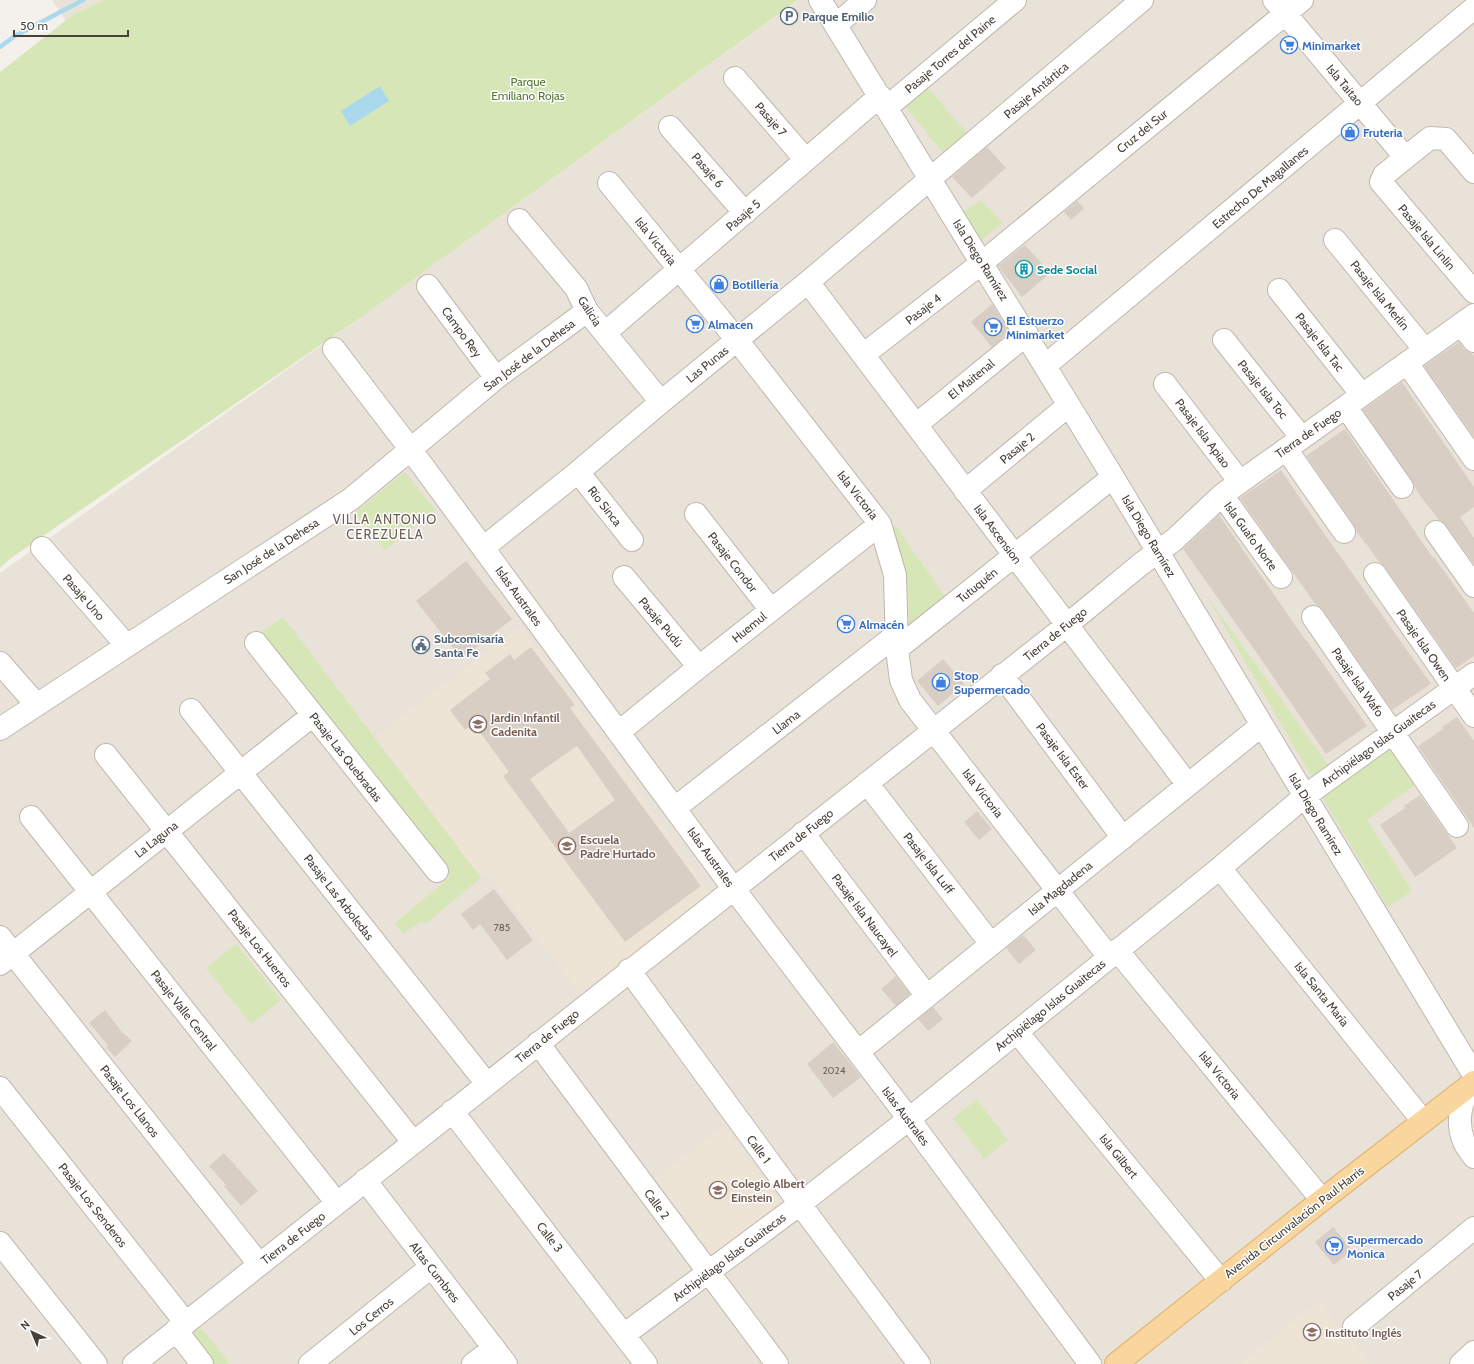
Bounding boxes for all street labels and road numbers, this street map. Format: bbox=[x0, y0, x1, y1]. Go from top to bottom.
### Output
street label: Pasaje Torres del Paine bbox=[901, 12, 999, 96]
street label: Pasaje Antártica bbox=[1001, 58, 1072, 121]
street label: Isla Taitao bbox=[1323, 61, 1367, 109]
street label: Pasaje 7 bbox=[752, 99, 790, 139]
street label: Cruz del Sur bbox=[1114, 106, 1171, 156]
street label: Estrecho De Magallanes bbox=[1209, 142, 1311, 231]
street label: Pasaje 6 bbox=[689, 149, 727, 191]
street label: Pasaje 5 bbox=[723, 196, 763, 234]
street label: Pasaje Isla Linlin bbox=[1395, 201, 1459, 273]
street label: Isla Victoria bbox=[632, 214, 680, 268]
street label: Isla Diego Ramírez bbox=[950, 216, 1012, 304]
street label: Pasaje Isla Merlín bbox=[1347, 257, 1413, 333]
street label: Pasaje 4 bbox=[902, 290, 944, 328]
street label: Galicia bbox=[575, 293, 605, 329]
street label: Campo Rey bbox=[439, 304, 485, 360]
street label: Pasaje Isla Tac bbox=[1292, 310, 1348, 375]
street label: San José de la Dehesa bbox=[480, 316, 578, 394]
street label: Las Punas bbox=[683, 342, 731, 386]
street label: El Maitenal bbox=[945, 356, 997, 402]
street label: Pasaje Isla Toc bbox=[1235, 357, 1292, 422]
street label: Pasaje Isla Apiao bbox=[1172, 395, 1234, 471]
street label: Tierra de Fuego bbox=[1272, 404, 1344, 461]
street label: Pasaje 2 bbox=[997, 429, 1037, 467]
street label: Isla Victoria bbox=[834, 468, 882, 523]
street label: Río Sinca bbox=[585, 483, 625, 529]
street label: Isla Diego Ramírez bbox=[1119, 492, 1180, 580]
street label: Isla Guafo Norte bbox=[1221, 499, 1281, 573]
street label: Isla Ascension bbox=[971, 501, 1025, 567]
street label: San José de la Dehesa bbox=[221, 515, 322, 587]
street label: Pasaje Condor bbox=[705, 529, 761, 595]
street label: Islas Australes bbox=[492, 563, 546, 629]
street label: Tutuquén bbox=[954, 564, 1001, 606]
street label: Pasaje Uno bbox=[60, 571, 108, 623]
street label: Pasaje Pudú bbox=[636, 594, 686, 650]
street label: Tierra de Fuego bbox=[1020, 604, 1090, 664]
street label: Pasaje Isla Owen bbox=[1394, 606, 1455, 684]
street label: Huemul bbox=[729, 608, 770, 646]
street label: Pasaje Isla Wafo bbox=[1329, 645, 1388, 720]
street label: Archipiélago Islas Guaitecas bbox=[1318, 696, 1438, 790]
street label: Llama bbox=[769, 706, 803, 737]
street label: Pasaje Las Quebradas bbox=[306, 709, 386, 805]
street label: Pasaje Isla Ester bbox=[1033, 720, 1093, 792]
street label: Isla Victoria bbox=[959, 766, 1007, 821]
street label: Isla Diego Ramírez bbox=[1286, 770, 1347, 858]
street label: Tierra de Fuego bbox=[766, 805, 836, 865]
street label: La Laguna bbox=[131, 817, 181, 861]
street label: Islas Australes bbox=[684, 824, 738, 890]
street label: Pasaje Isla Luff bbox=[900, 829, 958, 897]
street label: Pasaje Las Arboledas bbox=[301, 851, 377, 943]
street label: Isla Magdadena bbox=[1025, 857, 1095, 918]
street label: Pasaje Isla Naucayel bbox=[829, 871, 901, 960]
street label: Pasaje Los Huertos bbox=[225, 906, 295, 990]
street label: Archipiélago Islas Guaitecas bbox=[992, 956, 1108, 1054]
street label: Isla Santa María bbox=[1291, 959, 1353, 1029]
street label: Pasaje Valle Central bbox=[148, 967, 220, 1053]
street label: Tierra de Fuego bbox=[512, 1006, 582, 1066]
street label: Isla Victoria bbox=[1196, 1048, 1244, 1102]
street label: Pasaje Los Llanos bbox=[97, 1062, 163, 1140]
street label: Islas Australes bbox=[879, 1084, 933, 1149]
street label: Isla Gilbert bbox=[1096, 1131, 1142, 1181]
street label: Calle 1 bbox=[744, 1132, 774, 1166]
street label: Pasaje Los Senderos bbox=[56, 1160, 131, 1250]
street label: Avenida Circunvalación Paul Harris bbox=[1221, 1163, 1367, 1281]
street label: Calle 2 bbox=[641, 1186, 673, 1222]
street label: Tierra de Fuego bbox=[258, 1208, 328, 1268]
street label: Archipiélago Islas Guaitecas bbox=[669, 1210, 789, 1304]
street label: Calle 3 bbox=[534, 1219, 566, 1255]
street label: Altas Cumbres bbox=[407, 1239, 463, 1305]
street label: Pasaje 7 bbox=[1385, 1266, 1425, 1304]
street label: Los Cerros bbox=[346, 1294, 396, 1338]

